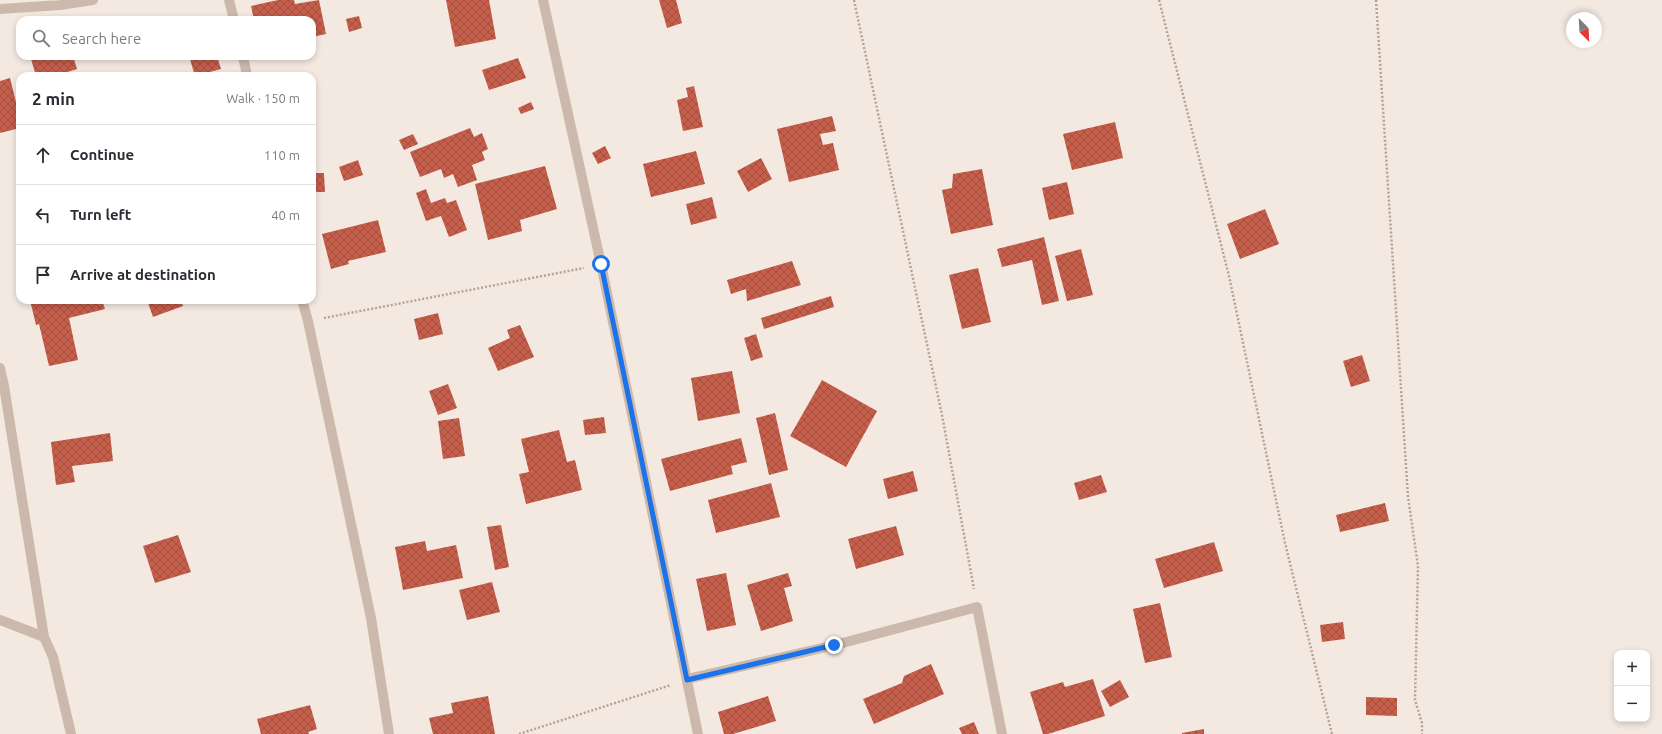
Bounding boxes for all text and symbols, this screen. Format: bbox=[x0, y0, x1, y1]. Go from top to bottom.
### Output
north arrow bbox=[1566, 12, 1602, 48]
search box bbox=[16, 16, 316, 60]
icon: search bbox=[30, 27, 52, 49]
text: Search here bbox=[62, 30, 141, 47]
text: 2 min bbox=[32, 89, 75, 108]
text: Walk · 150 m bbox=[226, 91, 300, 105]
icon: ahead bbox=[32, 144, 54, 166]
text: Continue bbox=[70, 146, 134, 163]
text: 110 m bbox=[264, 148, 300, 162]
icon: left bbox=[32, 204, 54, 226]
text: Turn left bbox=[70, 206, 131, 223]
text: 40 m bbox=[271, 208, 300, 222]
route start bbox=[592, 255, 610, 273]
icon: arrive bbox=[32, 264, 54, 286]
text: Arrive at destination bbox=[70, 266, 216, 283]
route end bbox=[825, 636, 843, 654]
map controls bbox=[1614, 650, 1650, 722]
button: + bbox=[1614, 650, 1650, 686]
button: − bbox=[1614, 686, 1650, 722]

